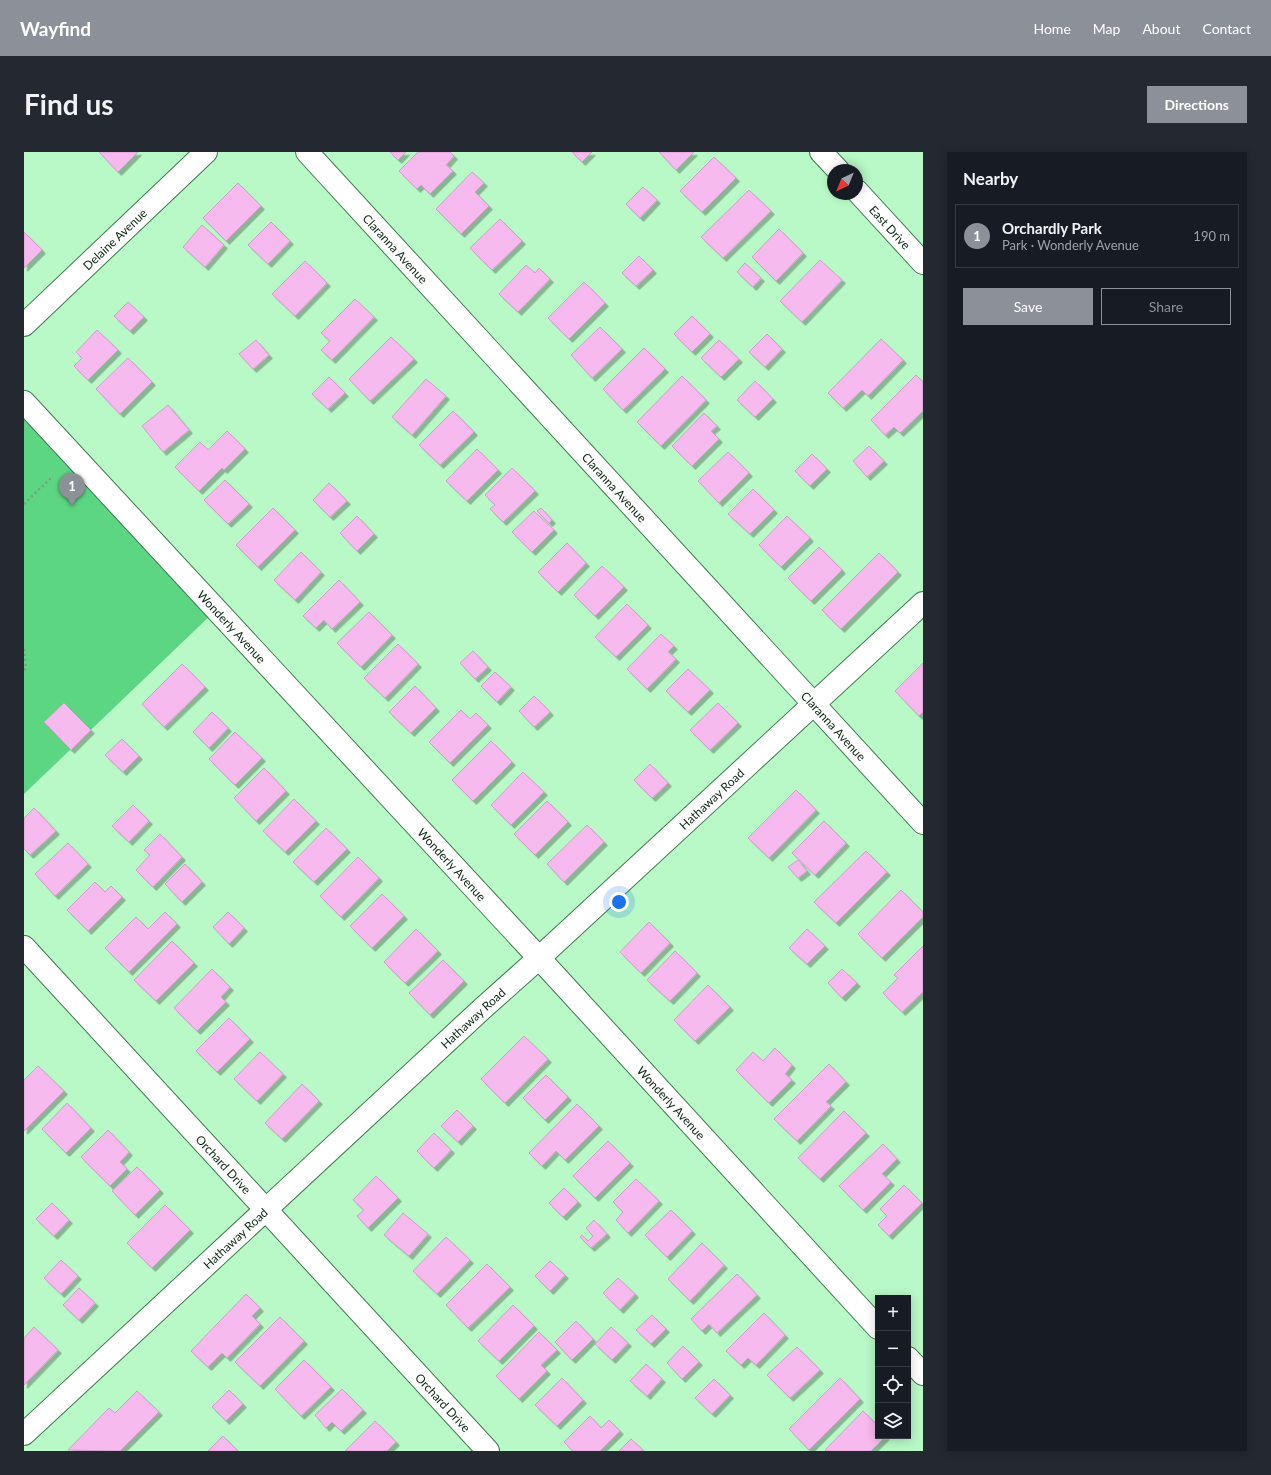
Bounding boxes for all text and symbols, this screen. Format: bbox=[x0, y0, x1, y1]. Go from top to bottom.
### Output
text: Wayfind bbox=[20, 17, 91, 40]
text: Home bbox=[1033, 20, 1071, 37]
text: Map bbox=[1093, 20, 1120, 37]
text: About bbox=[1142, 20, 1180, 37]
text: Contact bbox=[1202, 20, 1251, 37]
button: Directions bbox=[1147, 86, 1247, 123]
text: Find us bbox=[24, 87, 114, 121]
north arrow bbox=[827, 164, 863, 200]
text: Nearby bbox=[963, 168, 1018, 189]
street label: East Drive bbox=[866, 202, 914, 252]
street label: Delaine Avenue bbox=[80, 205, 150, 273]
street label: Claranna Avenue bbox=[360, 211, 431, 286]
text: Orchardly Park bbox=[1002, 219, 1102, 237]
text: 1 bbox=[973, 228, 981, 244]
text: 190 m bbox=[1193, 228, 1230, 244]
text: Park · Wonderly Avenue bbox=[1002, 237, 1139, 253]
button: Save bbox=[963, 288, 1093, 325]
button: Share bbox=[1101, 288, 1231, 325]
street label: Claranna Avenue bbox=[579, 449, 650, 525]
pin: 1 bbox=[59, 473, 85, 506]
street label: Wonderly Avenue bbox=[195, 587, 269, 666]
street label: Claranna Avenue bbox=[798, 688, 869, 764]
street label: Hathaway Road bbox=[676, 765, 747, 832]
street label: Wonderly Avenue bbox=[415, 825, 490, 904]
your location bbox=[609, 892, 629, 912]
street label: Hathaway Road bbox=[437, 984, 508, 1051]
street label: Wonderly Avenue bbox=[634, 1063, 709, 1142]
street label: Orchard Drive bbox=[193, 1131, 255, 1197]
street label: Hathaway Road bbox=[200, 1204, 270, 1272]
map controls bbox=[875, 1295, 911, 1439]
button: + bbox=[875, 1295, 911, 1331]
button: − bbox=[875, 1331, 911, 1367]
button: locate bbox=[875, 1367, 911, 1403]
street label: Orchard Drive bbox=[412, 1370, 474, 1435]
button: layers bbox=[875, 1403, 911, 1439]

